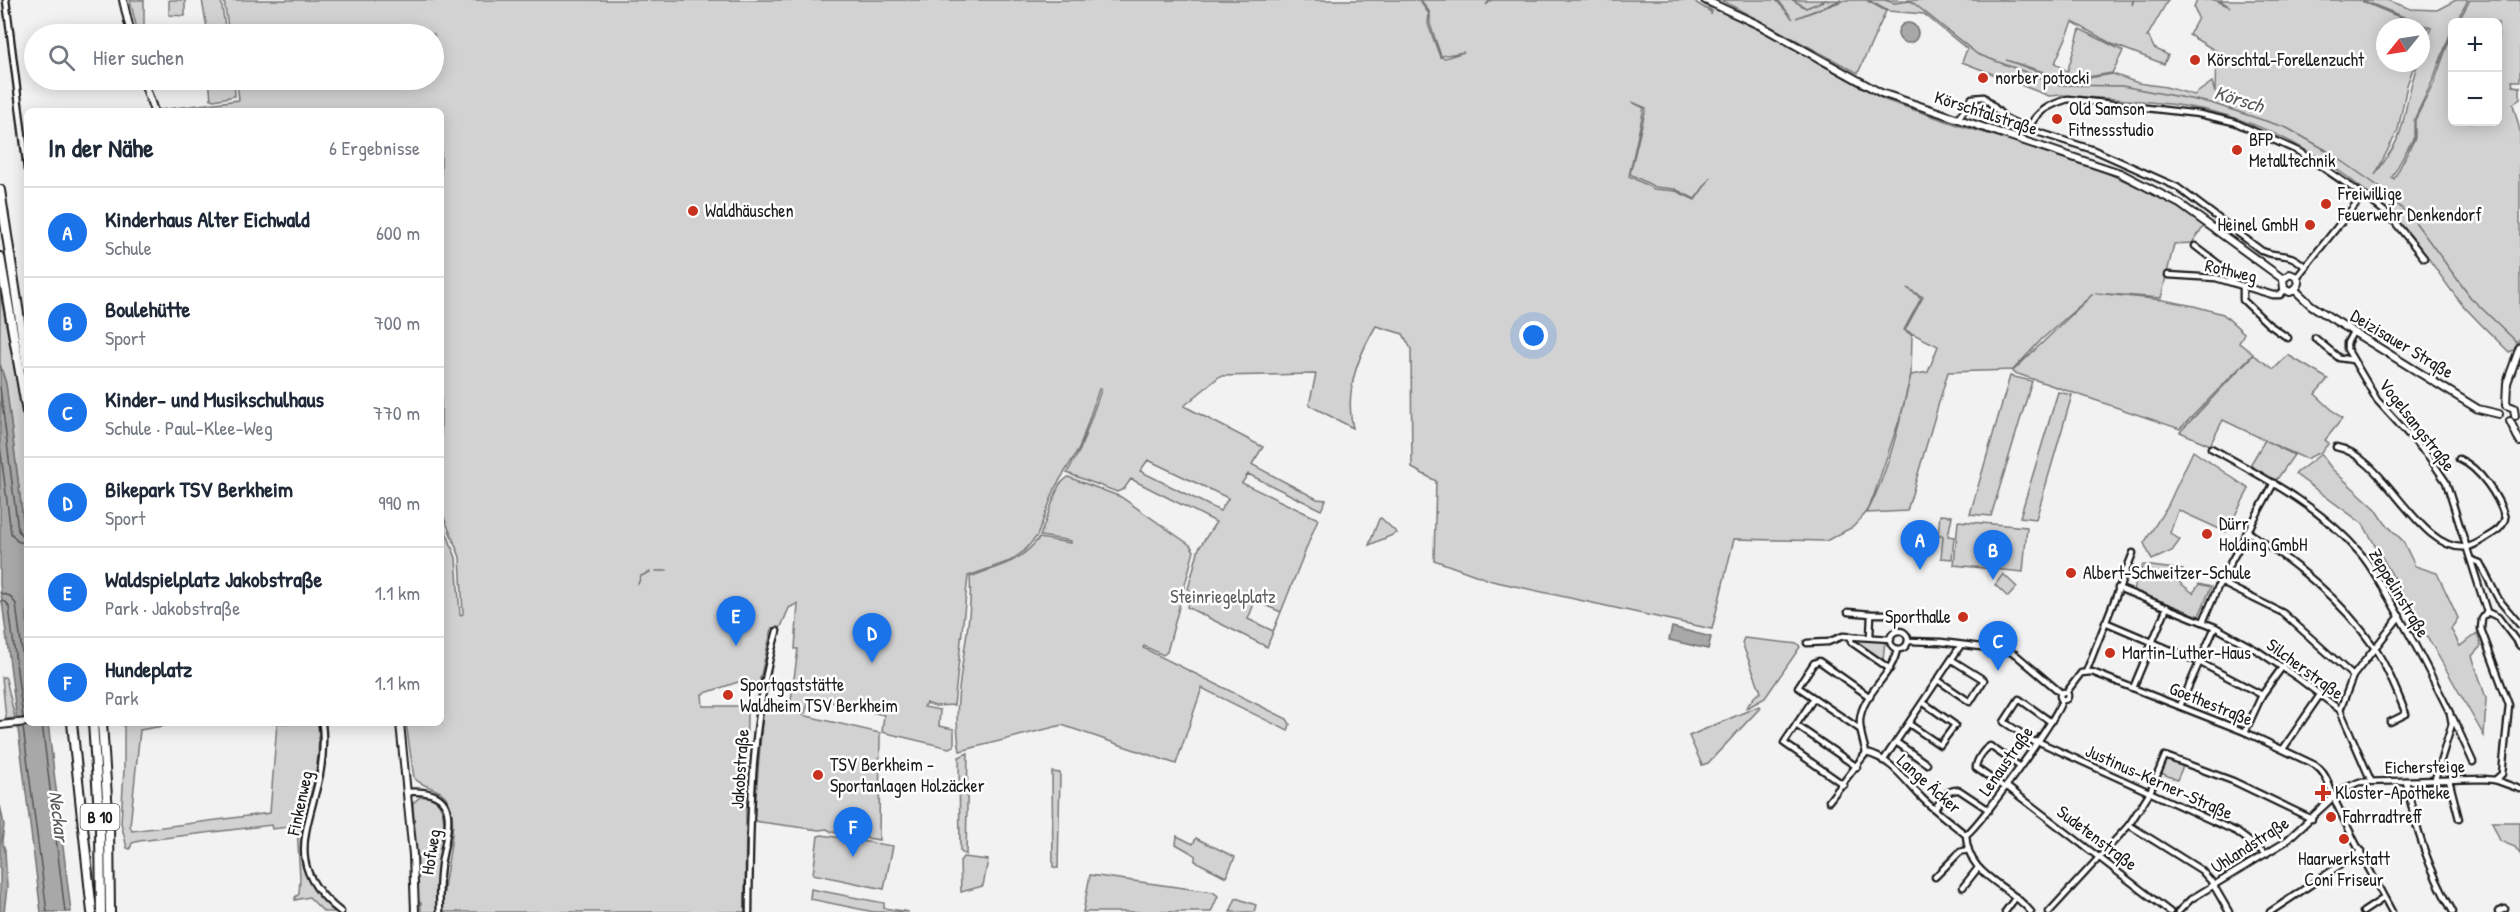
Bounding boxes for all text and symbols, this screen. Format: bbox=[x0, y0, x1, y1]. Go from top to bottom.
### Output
north arrow bbox=[2376, 18, 2430, 72]
map controls bbox=[2448, 18, 2502, 126]
button: + bbox=[2448, 18, 2502, 72]
search box bbox=[24, 24, 444, 90]
icon: search bbox=[45, 41, 78, 74]
text: Hier suchen bbox=[93, 42, 184, 72]
place label: Körschtal-Forellenzucht bbox=[2207, 47, 2365, 72]
marker: Körschtal-Forellenzucht bbox=[2188, 53, 2202, 67]
place label: norber potocki bbox=[1995, 65, 2090, 90]
marker: norber potocki bbox=[1976, 71, 1990, 85]
button: − bbox=[2448, 72, 2502, 126]
water label: Körsch bbox=[2211, 78, 2269, 119]
street label: Körschtalstraße bbox=[1931, 84, 2041, 141]
place label: Old Samson Fitnessstudio bbox=[2068, 96, 2154, 142]
marker: Old Samson Fitnessstudio bbox=[2050, 112, 2064, 126]
place label: BFP Metalltechnik bbox=[2249, 127, 2336, 173]
text: In der Nähe bbox=[48, 130, 154, 165]
text: 6 Ergebnisse bbox=[329, 134, 420, 161]
marker: BFP Metalltechnik bbox=[2230, 143, 2244, 157]
place label: Freiwillige Feuerwehr Denkendorf bbox=[2337, 181, 2482, 227]
marker: Freiwillige Feuerwehr Denkendorf bbox=[2319, 197, 2333, 211]
place label: Waldhäuschen bbox=[705, 198, 794, 223]
text: Kinderhaus Alter Eichwald bbox=[105, 204, 310, 234]
marker: Waldhäuschen bbox=[686, 204, 700, 218]
place label: Heinel GmbH bbox=[2217, 212, 2298, 237]
marker: Heinel GmbH bbox=[2303, 218, 2317, 232]
text: A bbox=[63, 219, 72, 246]
text: 600 m bbox=[376, 219, 420, 246]
text: Schule bbox=[105, 234, 152, 261]
street label: Rothweg bbox=[2203, 252, 2260, 289]
text: Boulehütte bbox=[105, 294, 190, 324]
street label: Deizisauer Straße bbox=[2346, 303, 2458, 384]
text: B bbox=[62, 309, 73, 336]
text: 700 m bbox=[374, 309, 420, 336]
your location bbox=[1519, 321, 1548, 350]
text: Sport bbox=[105, 324, 145, 351]
street label: Vogelsangstraße bbox=[2373, 373, 2461, 476]
text: Kinder- und Musikschulhaus bbox=[105, 384, 324, 414]
text: C bbox=[62, 399, 73, 426]
text: 770 m bbox=[373, 399, 420, 426]
text: Schule · Paul-Klee-Weg bbox=[105, 414, 273, 441]
text: Bikepark TSV Berkheim bbox=[105, 474, 293, 504]
text: D bbox=[63, 489, 72, 516]
text: 990 m bbox=[378, 489, 420, 516]
text: Sport bbox=[105, 504, 145, 531]
place label: Dürr Holding GmbH bbox=[2219, 511, 2308, 557]
pin: A bbox=[1900, 520, 1940, 570]
marker: Dürr Holding GmbH bbox=[2200, 527, 2214, 541]
pin: B bbox=[1974, 530, 2012, 580]
street label: Zeppelinstraße bbox=[2363, 544, 2436, 642]
place label: Albert-Schweitzer-Schule bbox=[2083, 560, 2251, 585]
text: Waldspielplatz Jakobstraße bbox=[105, 564, 322, 594]
marker: Albert-Schweitzer-Schule bbox=[2064, 566, 2078, 580]
text: E bbox=[63, 579, 72, 606]
text: 1.1 km bbox=[375, 579, 420, 606]
park label: Steinriegelplatz bbox=[1170, 584, 1276, 609]
text: Park · Jakobstraße bbox=[105, 594, 240, 621]
pin: E bbox=[716, 596, 756, 646]
place label: Sporthalle bbox=[1885, 604, 1951, 629]
marker: Sporthalle bbox=[1956, 610, 1970, 624]
pin: D bbox=[852, 614, 892, 663]
pin: C bbox=[1978, 622, 2018, 671]
street label: Silcherstraße bbox=[2262, 632, 2349, 705]
place label: Martin-Luther-Haus bbox=[2122, 640, 2251, 665]
marker: Martin-Luther-Haus bbox=[2103, 646, 2117, 660]
text: Hundeplatz bbox=[105, 654, 192, 684]
text: F bbox=[64, 669, 71, 696]
text: 1.1 km bbox=[375, 669, 420, 696]
place label: Sportgaststätte Waldheim TSV Berkheim bbox=[740, 672, 898, 718]
street label: Goethestraße bbox=[2166, 676, 2257, 732]
text: Park bbox=[105, 684, 138, 711]
marker: Sportgaststätte Waldheim TSV Berkheim bbox=[721, 688, 735, 702]
street label: Lenaustraße bbox=[1972, 721, 2039, 801]
street label: Jakobstraße bbox=[724, 728, 755, 810]
street label: Justinus-Kerner-Straße bbox=[2082, 738, 2237, 825]
street label: Lange Äcker bbox=[1892, 748, 1967, 819]
place label: TSV Berkheim - Sportanlagen Holzäcker bbox=[830, 752, 985, 798]
street label: Eichersteige bbox=[2385, 753, 2465, 780]
street label: Finkenweg bbox=[280, 768, 319, 838]
marker: TSV Berkheim - Sportanlagen Holzäcker bbox=[811, 768, 825, 782]
place label: Kloster-Apotheke bbox=[2335, 780, 2450, 805]
marker: Kloster-Apotheke bbox=[2316, 786, 2330, 800]
water label: Neckar bbox=[43, 789, 76, 845]
street label: Sudetenstraße bbox=[2052, 799, 2143, 876]
road number: B 10 bbox=[80, 804, 120, 830]
place label: Fahrradtreff bbox=[2342, 804, 2423, 829]
pin: F bbox=[834, 808, 872, 857]
street label: Uhlandstraße bbox=[2206, 810, 2294, 879]
marker: Fahrradtreff bbox=[2324, 810, 2338, 824]
street label: Hofweg bbox=[415, 827, 446, 876]
marker: Haarwerkstatt Coni Friseur bbox=[2337, 832, 2351, 846]
place label: Haarwerkstatt Coni Friseur bbox=[2298, 846, 2391, 892]

